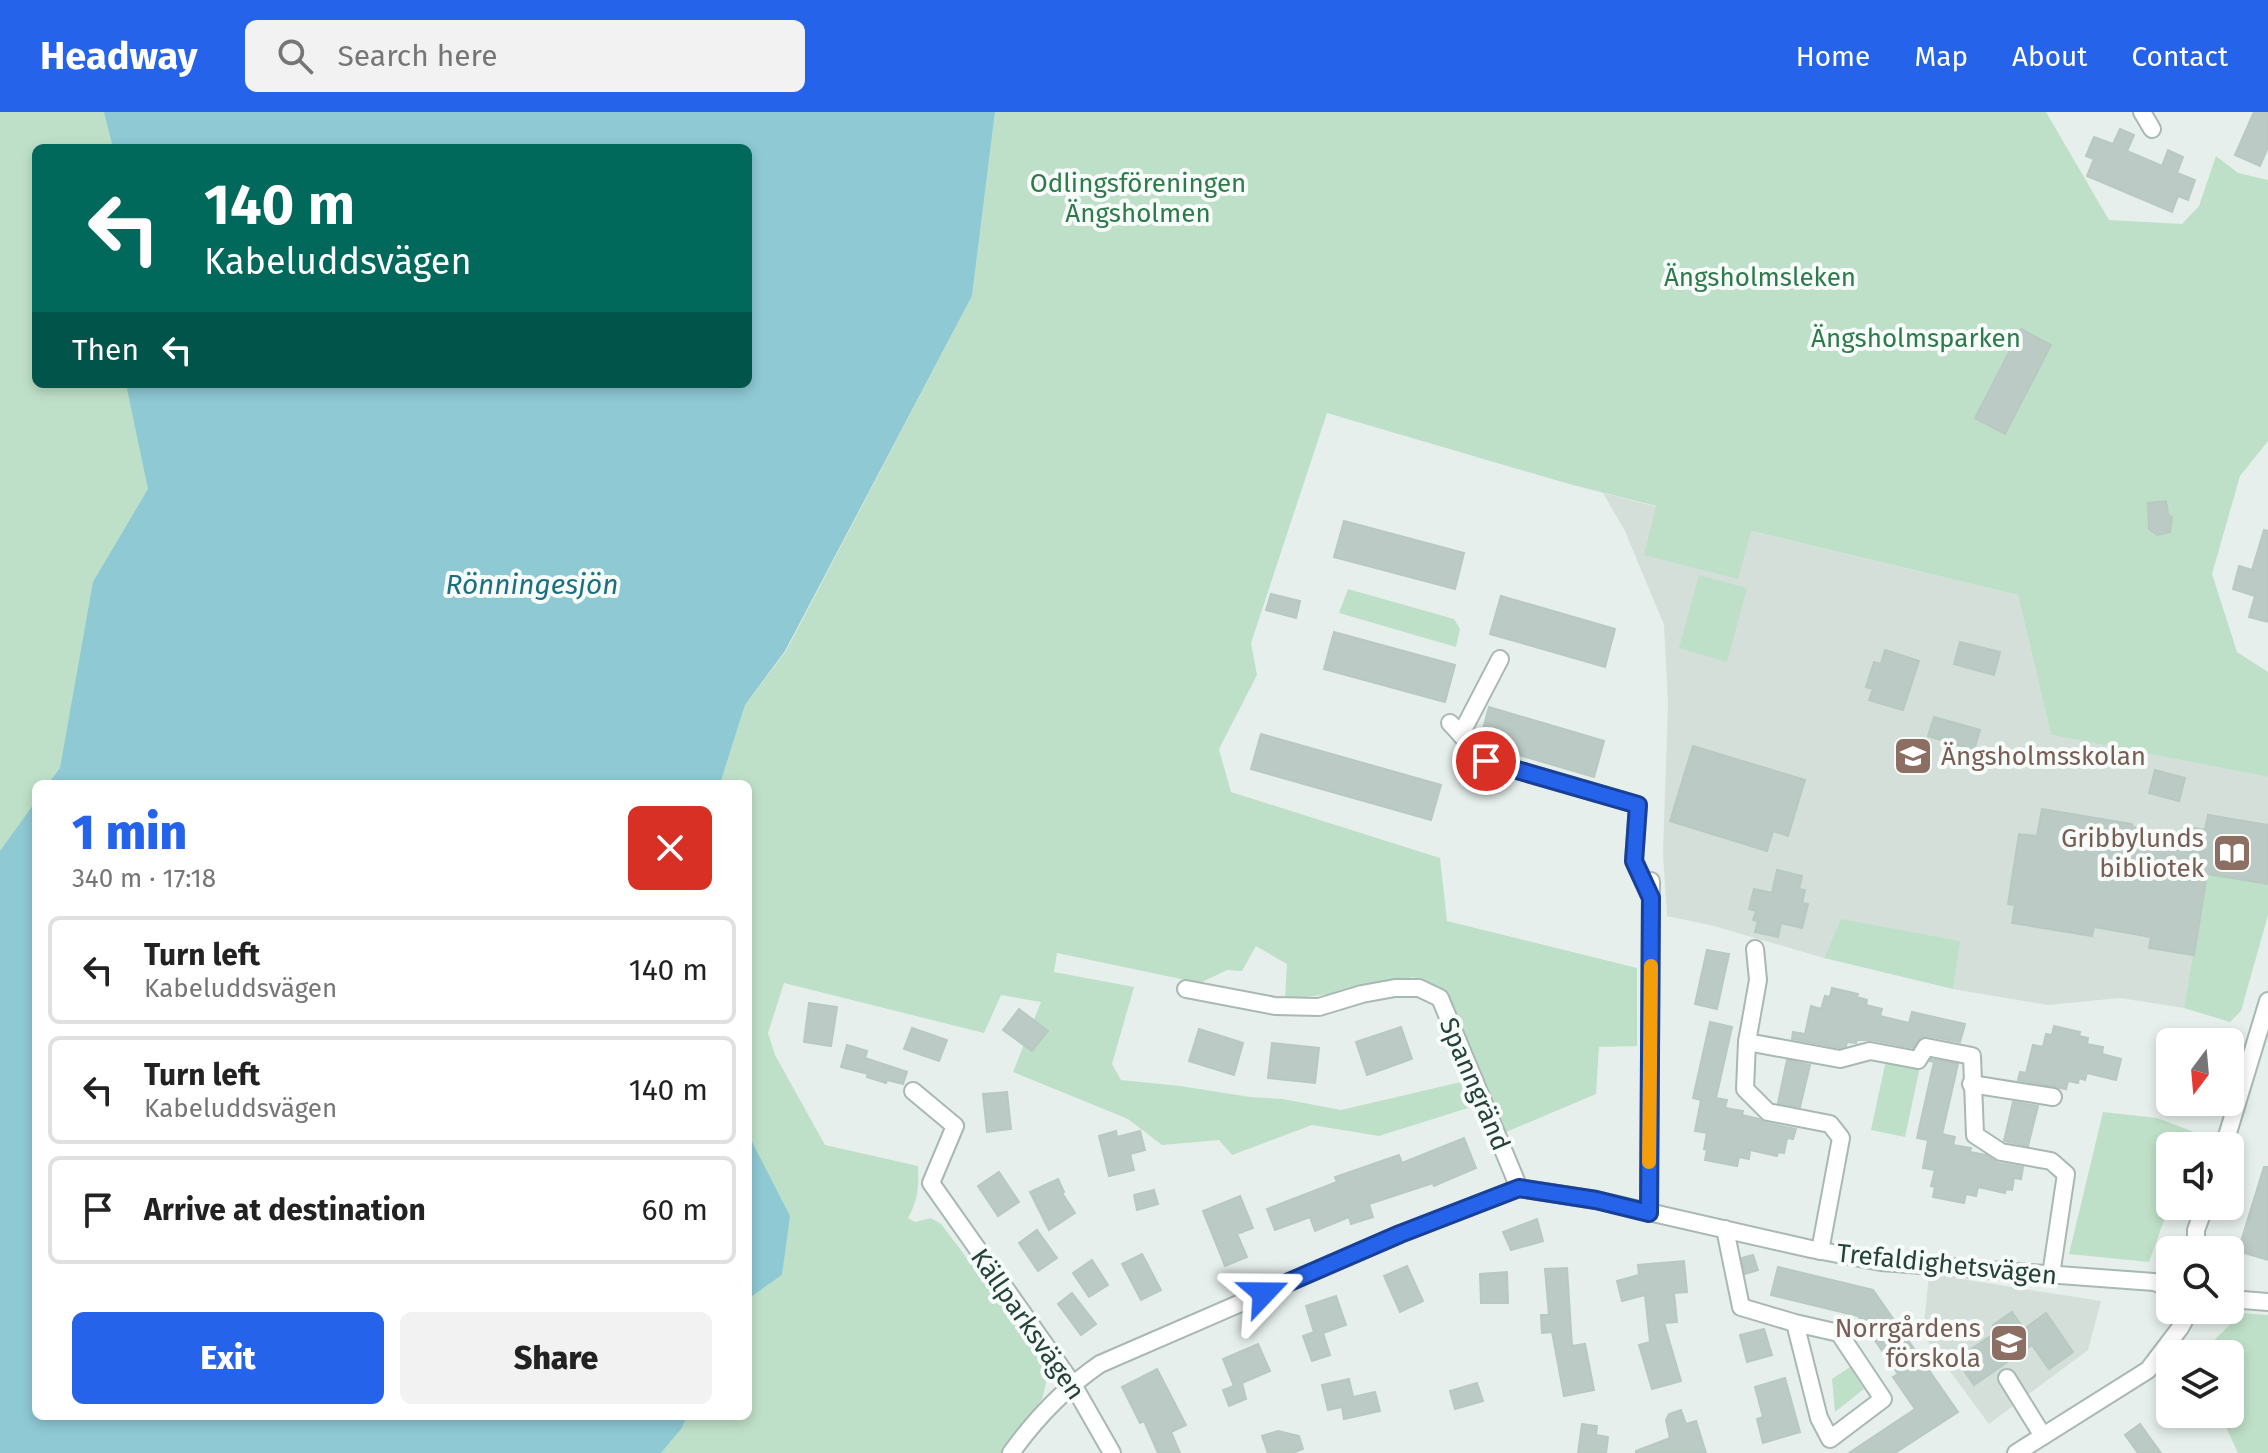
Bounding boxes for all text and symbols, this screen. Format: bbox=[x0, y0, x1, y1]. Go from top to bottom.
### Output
search box bbox=[245, 20, 805, 92]
text: Headway bbox=[40, 33, 197, 79]
icon: search bbox=[273, 34, 317, 78]
text: Search here bbox=[337, 38, 498, 74]
text: Home bbox=[1796, 40, 1870, 73]
text: Map bbox=[1914, 40, 1968, 73]
text: About bbox=[2012, 40, 2087, 73]
text: Contact bbox=[2131, 40, 2228, 73]
park label: Odlingsföreningen Ängsholmen bbox=[1030, 168, 1246, 229]
text: 140 m bbox=[204, 172, 355, 239]
icon: left bbox=[72, 176, 176, 280]
text: Kabeluddsvägen bbox=[204, 240, 472, 284]
park label: Ängsholmsleken bbox=[1664, 262, 1856, 293]
park label: Ängsholmsparken bbox=[1811, 323, 2021, 354]
icon: left bbox=[155, 328, 199, 372]
text: Then bbox=[72, 332, 139, 368]
water label: Rönningesjön bbox=[446, 568, 618, 601]
pin bbox=[1452, 727, 1520, 795]
school or university icon: Ängsholmsskolan bbox=[1892, 735, 1934, 777]
icon: arrive bbox=[1464, 739, 1508, 783]
place label: Ängsholmsskolan bbox=[1941, 741, 2146, 772]
text: 1 min bbox=[72, 804, 187, 862]
button: close bbox=[628, 806, 712, 890]
place label: Gribbylunds bibliotek bbox=[2061, 823, 2205, 884]
library icon: Gribbylunds bibliotek bbox=[2211, 832, 2253, 874]
text: 340 m · 17:18 bbox=[72, 863, 216, 894]
text: Turn left bbox=[144, 937, 260, 973]
icon: left bbox=[76, 948, 120, 992]
text: 140 m bbox=[629, 952, 708, 988]
text: Kabeluddsvägen bbox=[144, 973, 337, 1004]
street label: Spanngränd bbox=[1433, 1013, 1516, 1155]
north arrow bbox=[2156, 1028, 2244, 1116]
map controls bbox=[2156, 1028, 2244, 1428]
text: Turn left bbox=[144, 1057, 260, 1093]
icon: left bbox=[76, 1068, 120, 1112]
text: 140 m bbox=[629, 1072, 708, 1108]
text: Kabeluddsvägen bbox=[144, 1093, 337, 1124]
button: sound bbox=[2156, 1132, 2244, 1220]
icon: arrive bbox=[76, 1188, 120, 1232]
text: Arrive at destination bbox=[144, 1192, 426, 1228]
text: 60 m bbox=[642, 1192, 708, 1228]
button: search bbox=[2156, 1236, 2244, 1324]
street label: Trefaldighetsvägen bbox=[1835, 1238, 2059, 1291]
street label: Källparksvägen bbox=[964, 1243, 1091, 1406]
position arrow bbox=[1222, 1251, 1306, 1335]
button: Exit bbox=[72, 1312, 384, 1404]
button: Share bbox=[400, 1312, 712, 1404]
place label: Norrgårdens förskola bbox=[1835, 1313, 1981, 1374]
school or university icon: Norrgårdens förskola bbox=[1988, 1322, 2030, 1364]
button: layers bbox=[2156, 1340, 2244, 1428]

